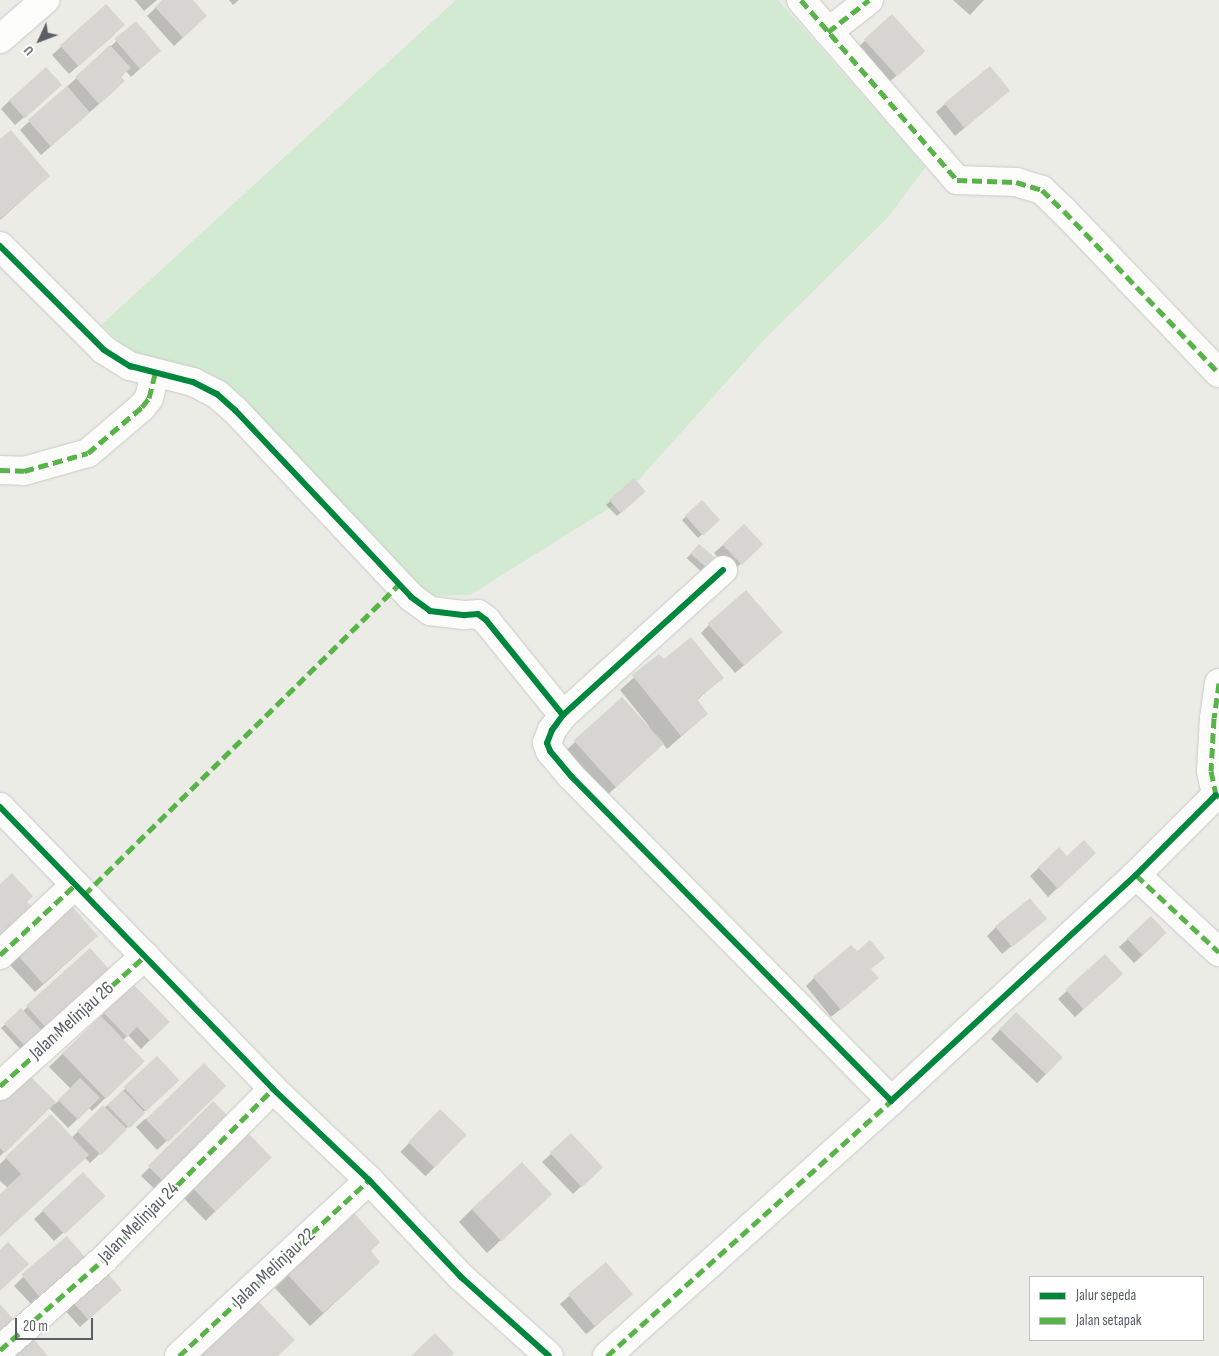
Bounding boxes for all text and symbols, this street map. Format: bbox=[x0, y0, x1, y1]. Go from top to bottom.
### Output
north arrow bbox=[15, 15, 65, 65]
text: U bbox=[20, 42, 37, 59]
street label: Jalan Melinjau 26 bbox=[25, 977, 119, 1065]
street label: Jalan Melinjau 24 bbox=[94, 1178, 184, 1268]
street label: Jalan Melinjau 22 bbox=[228, 1224, 320, 1312]
legend bbox=[1029, 1276, 1204, 1341]
text: Jalur sepeda bbox=[1076, 1286, 1136, 1305]
scale bar bbox=[18, 1308, 95, 1340]
text: Jalan setapak bbox=[1076, 1311, 1142, 1330]
text: 20 m bbox=[23, 1317, 48, 1336]

